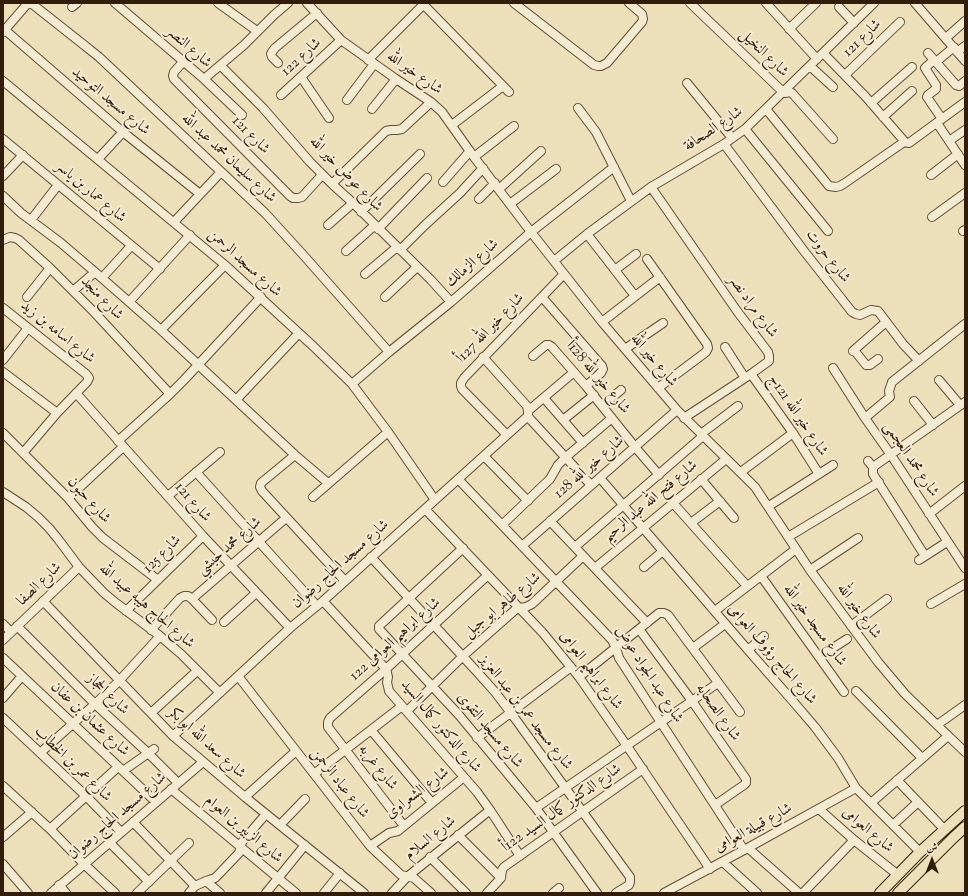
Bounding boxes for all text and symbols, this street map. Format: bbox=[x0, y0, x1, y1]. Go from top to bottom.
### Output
street label: شارع 121 bbox=[840, 16, 886, 62]
street label: شارع النصر bbox=[161, 23, 215, 73]
street label: شارع النخيل bbox=[735, 26, 791, 82]
street label: شارع 122 bbox=[278, 35, 326, 81]
street label: شارع خير الله bbox=[383, 48, 445, 100]
street label: شارع مسجد التوحيد bbox=[67, 64, 153, 140]
street label: شارع الصحافة bbox=[681, 104, 747, 156]
street label: شارع سليمان محمد عبد الله bbox=[177, 110, 279, 208]
street label: شارع 121 bbox=[227, 113, 273, 159]
street label: شارع عوض خير الله bbox=[305, 134, 385, 216]
street label: شارع عمار بن ياسر bbox=[51, 158, 129, 228]
street label: شارع مسجد الرحمن bbox=[203, 226, 285, 302]
street label: شارع حروت bbox=[801, 227, 853, 287]
street label: شارع الزمالك bbox=[443, 236, 503, 292]
street label: شارع مراد نصر bbox=[723, 272, 781, 342]
street label: شارع منجد bbox=[76, 273, 126, 325]
street label: شارع خير الله 127أ bbox=[453, 290, 529, 368]
street label: شارع اسامه بن زيد bbox=[16, 298, 98, 368]
street label: شارع خير الله bbox=[626, 331, 680, 391]
street label: شارع خير الله 128أ bbox=[561, 338, 633, 418]
street label: شارع خير الله 121ج bbox=[763, 372, 831, 460]
street label: شارع محمد العجمى bbox=[878, 419, 942, 501]
street label: شارع خير الله 128 bbox=[551, 433, 629, 503]
street label: شارع فتح الله عبد الرحيم bbox=[600, 457, 702, 547]
street label: شارع حبون bbox=[62, 474, 114, 528]
street label: شارع 121 bbox=[170, 480, 214, 526]
street label: شارع محمد حبشي bbox=[194, 514, 266, 580]
street label: شارع مسجد الحاج رضوان bbox=[289, 517, 393, 613]
street label: شارع 125 bbox=[140, 532, 186, 578]
street label: شارع الصفا bbox=[14, 559, 66, 611]
street label: شارع الحاج هيبه عبيد الله bbox=[95, 561, 197, 653]
street label: شارع طاهر ابو جبل bbox=[461, 569, 545, 643]
street label: شارع خير الله bbox=[832, 581, 884, 643]
street label: شارع مسجد خير الله bbox=[778, 582, 850, 670]
street label: شارع ابراهيم العوامى 122 bbox=[347, 594, 445, 686]
street label: شارع الحاج رؤوف العوامى bbox=[722, 601, 820, 709]
street label: شارع عبد الجواد عوض bbox=[610, 623, 686, 727]
street label: شارع ابراهيم العوامى bbox=[555, 628, 625, 714]
street label: شارع مسجد عمر بن عبد العزيز bbox=[474, 652, 576, 774]
street label: شارع الحجاز bbox=[82, 670, 132, 720]
street label: شارع الدكتور كمال السيد bbox=[396, 677, 484, 777]
street label: شارع عثمان بن عفان bbox=[46, 679, 132, 761]
street label: شارع الصحابه bbox=[691, 681, 743, 745]
street label: شارع مسجد التقوى bbox=[452, 689, 526, 773]
street label: شارع سعد الله ابو بكر bbox=[163, 704, 249, 784]
street label: شارع عمر بن الخطاب bbox=[29, 723, 115, 807]
street label: شارع غربه bbox=[353, 741, 401, 795]
street label: شارع عباد الرحمن bbox=[306, 745, 372, 823]
street label: شارع الدكتور كمال السيد 122أ bbox=[499, 761, 625, 857]
street label: شارع الشعراوى bbox=[383, 764, 453, 824]
street label: شارع مسجد الحاج رضوان bbox=[65, 769, 171, 865]
street label: شارع الزبير بن العوام bbox=[200, 792, 286, 868]
street label: شارع قبيلة العوامى bbox=[712, 800, 796, 858]
street label: شارع العوامى bbox=[837, 804, 897, 858]
street label: شارع السلام bbox=[402, 813, 460, 865]
north arrow bbox=[912, 840, 952, 880]
text: ش bbox=[927, 840, 937, 856]

